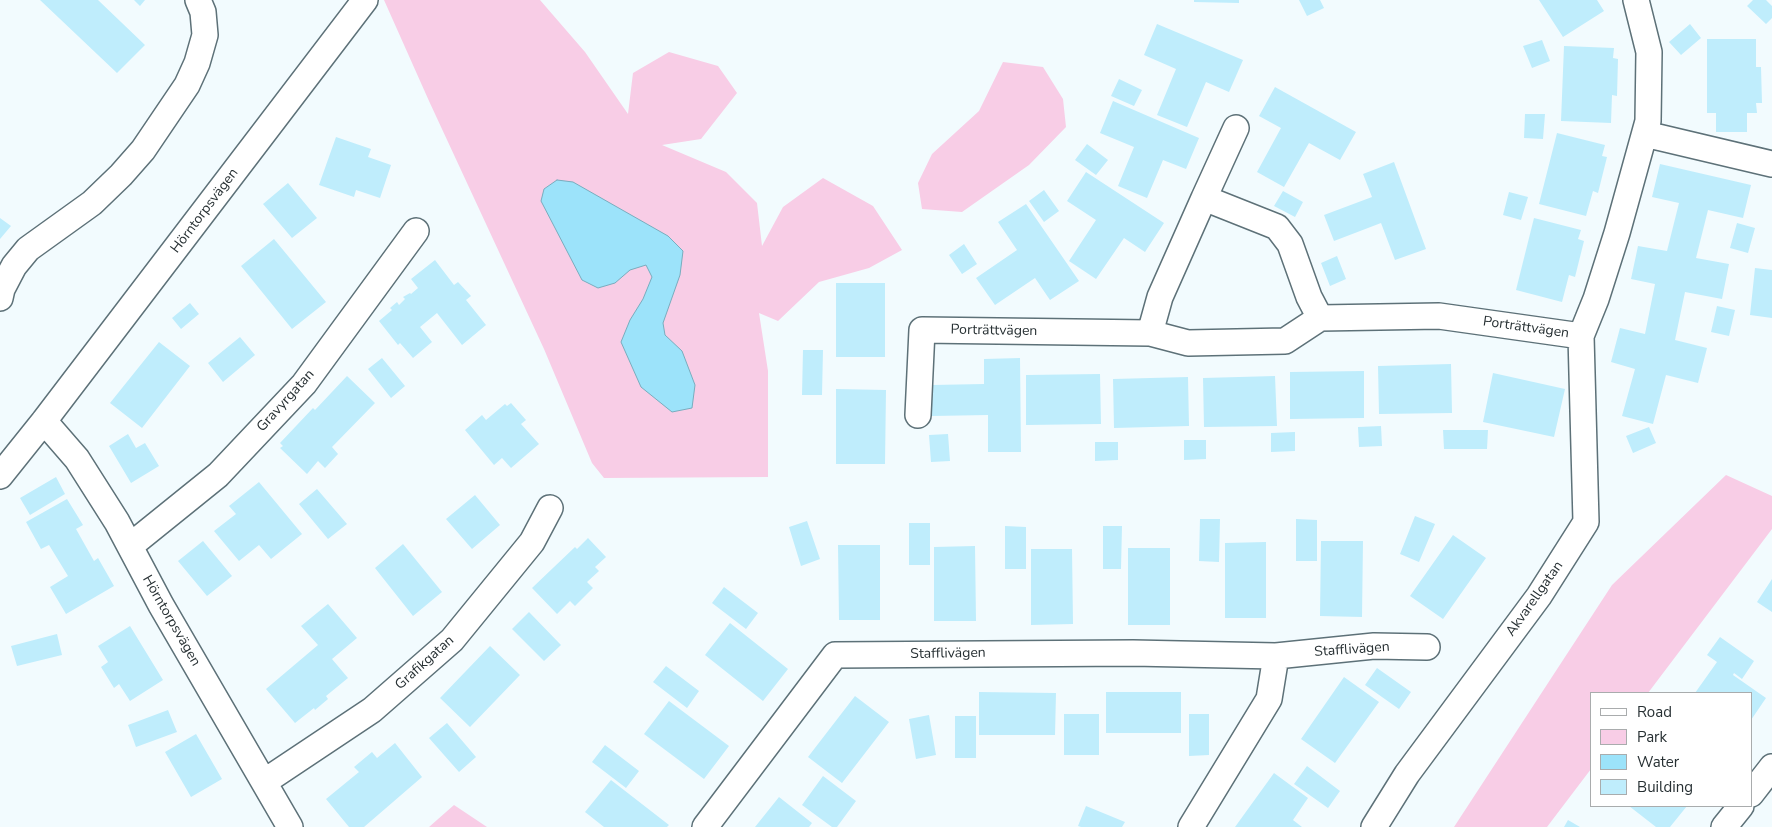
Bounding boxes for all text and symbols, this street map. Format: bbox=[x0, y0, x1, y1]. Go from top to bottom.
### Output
street label: Hörntorpsvägen bbox=[168, 165, 242, 257]
street label: Porträttvägen bbox=[1482, 314, 1570, 342]
street label: Porträttvägen bbox=[950, 322, 1038, 340]
street label: Gravyrgatan bbox=[254, 366, 318, 436]
street label: Akvarellgatan bbox=[1503, 558, 1567, 640]
street label: Hörntorpsvägen bbox=[138, 573, 204, 669]
street label: Grafikgatan bbox=[392, 632, 458, 694]
street label: Stafflivägen bbox=[1314, 639, 1390, 661]
street label: Stafflivägen bbox=[910, 645, 986, 663]
legend bbox=[1590, 692, 1752, 807]
text: Road bbox=[1637, 702, 1672, 722]
text: Park bbox=[1637, 727, 1667, 747]
text: Water bbox=[1637, 752, 1679, 772]
text: Building bbox=[1637, 777, 1693, 797]

